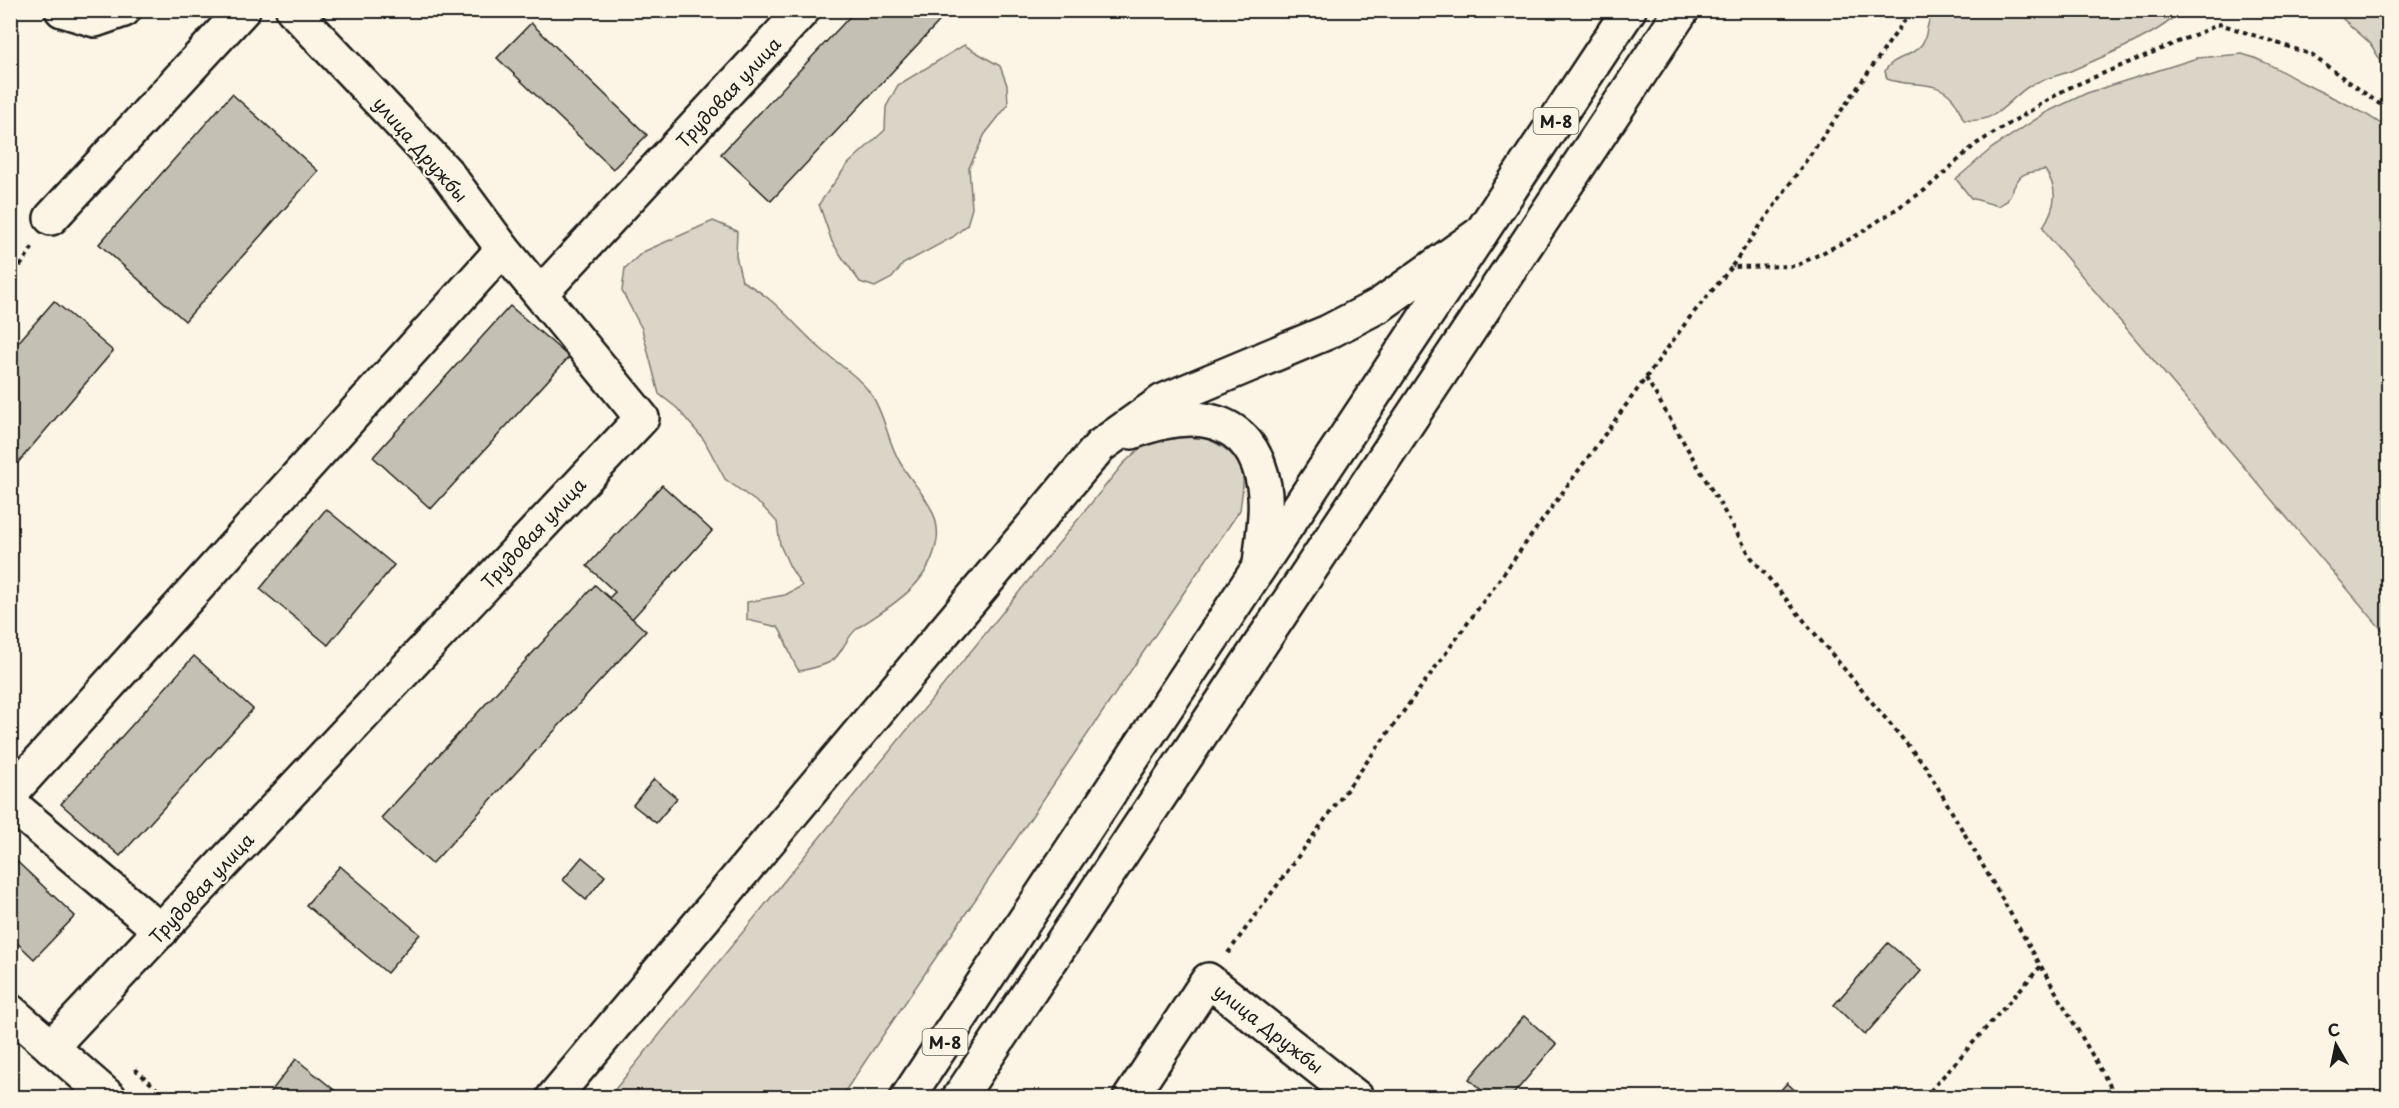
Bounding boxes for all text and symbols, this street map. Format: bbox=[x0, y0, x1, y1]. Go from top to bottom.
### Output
street label: Трудовая улица bbox=[669, 30, 787, 154]
street label: улица Дружбы bbox=[367, 90, 475, 208]
road number: М-8 bbox=[1534, 108, 1578, 134]
street label: Трудовая улица bbox=[474, 471, 592, 595]
street label: Трудовая улица bbox=[142, 826, 260, 950]
street label: улица Дружбы bbox=[1209, 977, 1329, 1079]
north arrow bbox=[2306, 1015, 2366, 1075]
text: С bbox=[2326, 1016, 2341, 1042]
road number: М-8 bbox=[922, 1029, 968, 1055]

